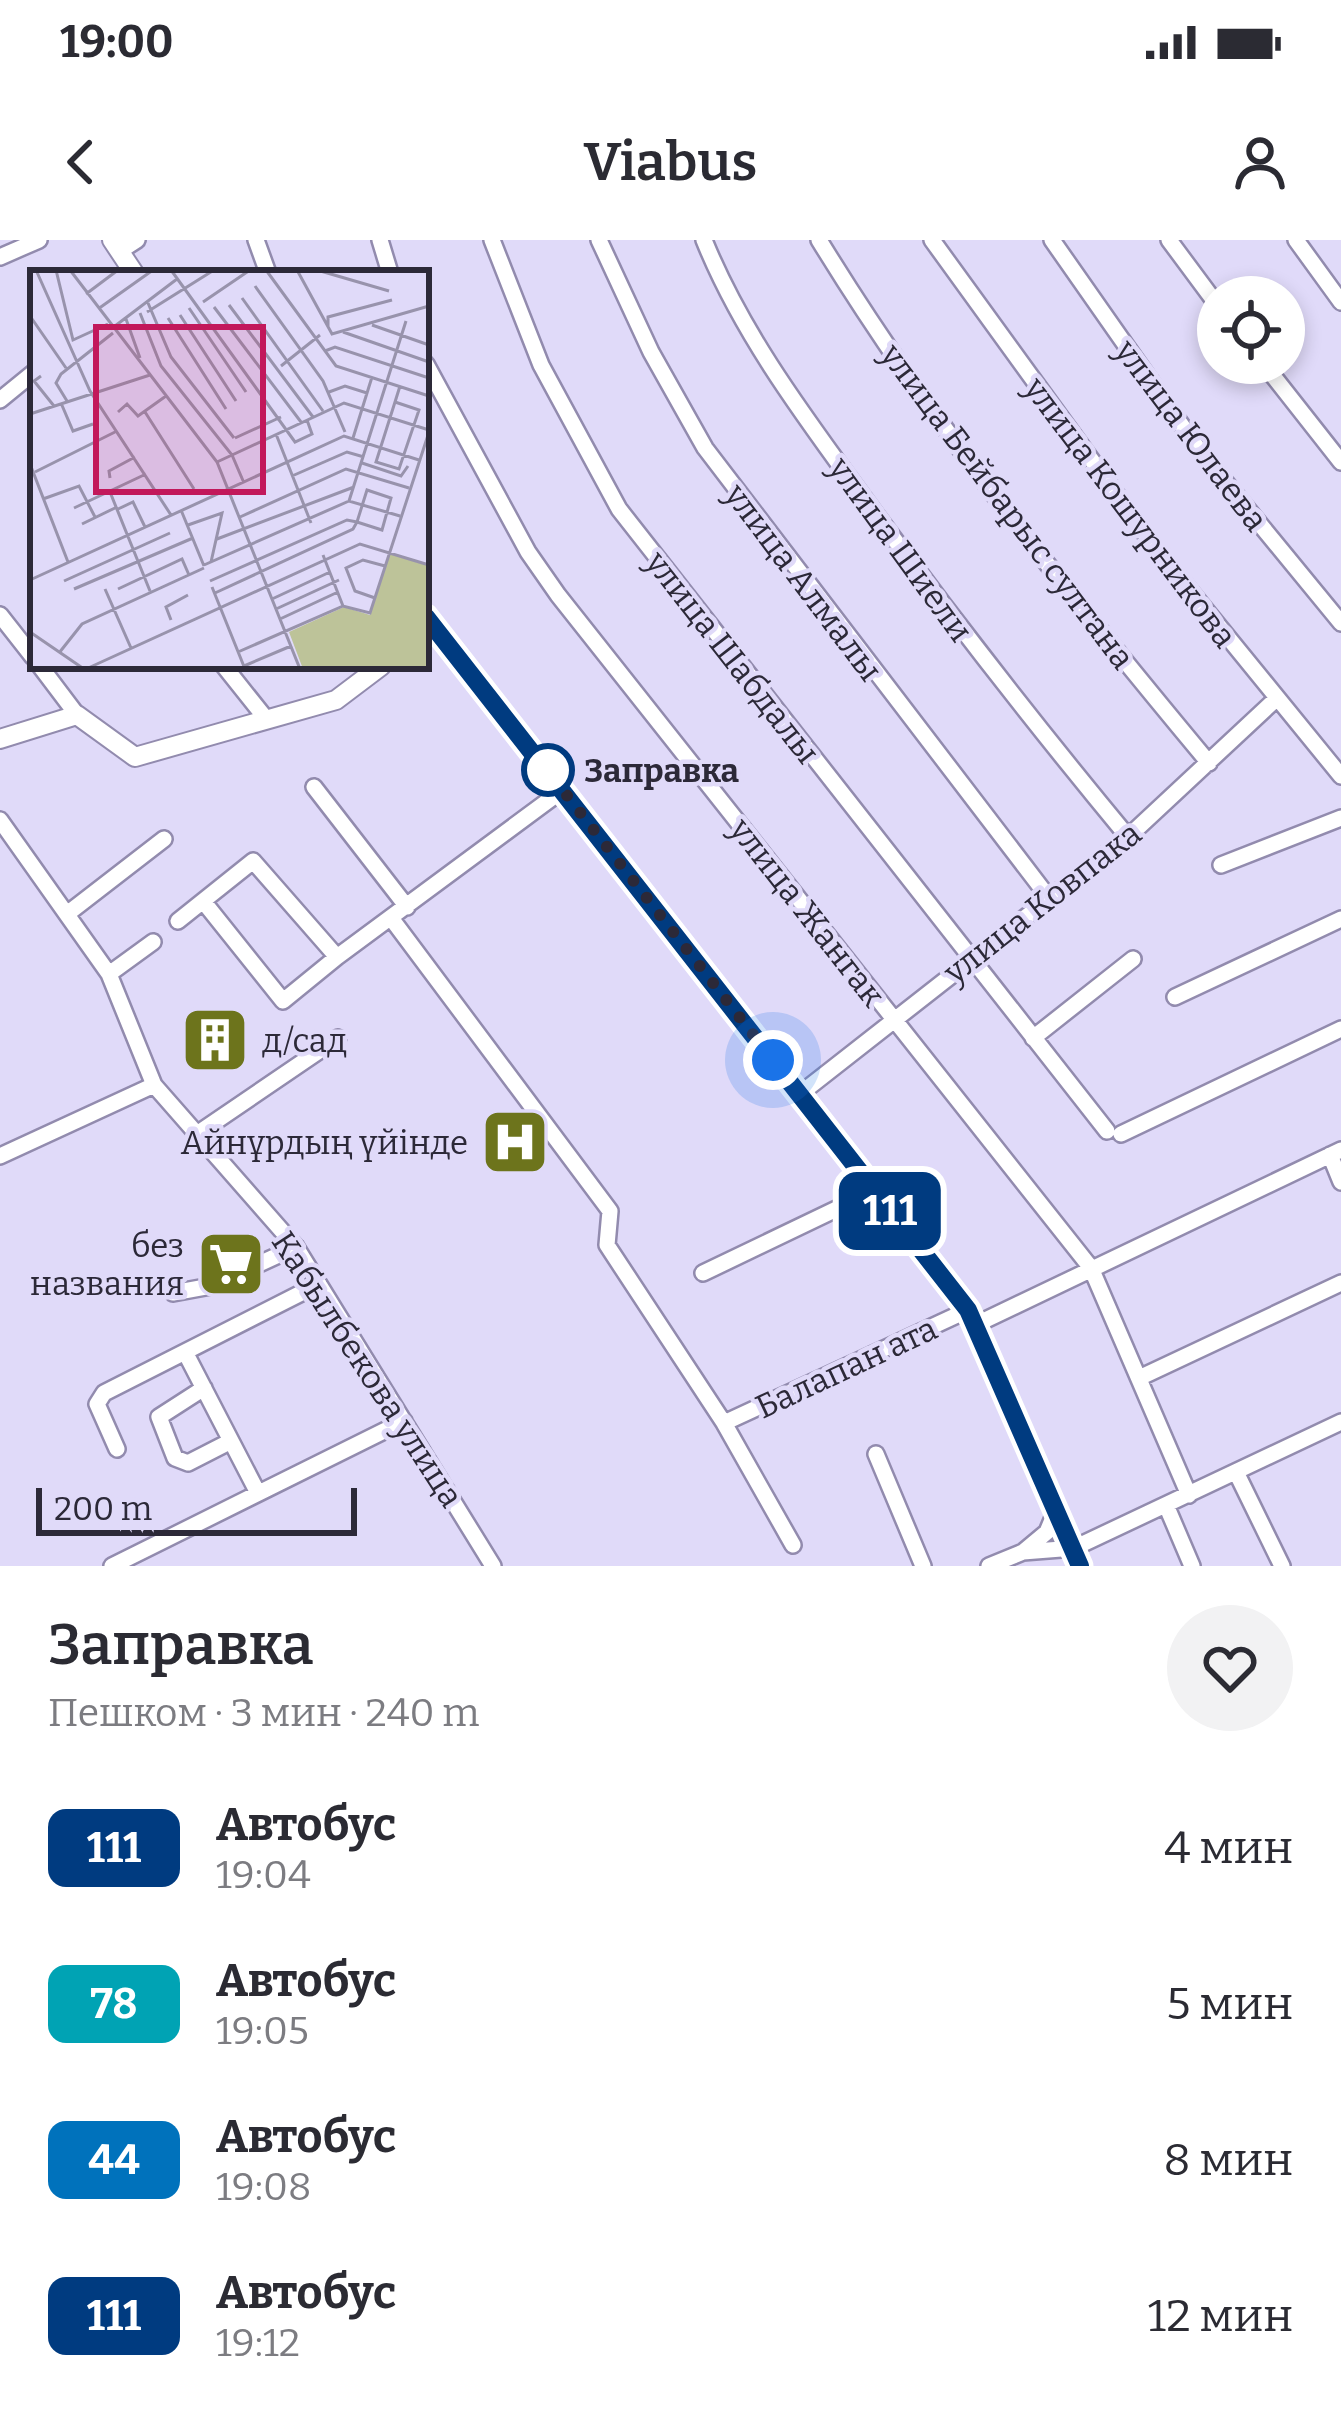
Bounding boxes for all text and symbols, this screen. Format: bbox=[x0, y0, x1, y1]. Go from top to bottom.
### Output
text: 19:00 bbox=[60, 15, 174, 69]
icon: back bbox=[48, 129, 114, 195]
icon: person bbox=[1227, 129, 1293, 195]
text: Viabus bbox=[584, 130, 757, 194]
inset map bbox=[30, 270, 429, 669]
map controls bbox=[1197, 276, 1305, 384]
button: locate bbox=[1197, 276, 1305, 384]
street label: улица Юлаева bbox=[1106, 331, 1276, 539]
street label: улица Бейбарыс султана bbox=[871, 335, 1143, 677]
street label: улица Кошурникова bbox=[1015, 369, 1245, 656]
street label: улица Шиели bbox=[819, 449, 981, 650]
street label: улица Алмалы bbox=[715, 475, 890, 689]
street label: улица Шабдалы bbox=[636, 543, 828, 772]
marker: Заправка bbox=[523, 745, 573, 795]
place label: Заправка bbox=[584, 751, 740, 791]
street label: улица Жангак bbox=[721, 810, 894, 1015]
street label: улица Ковпака bbox=[935, 813, 1149, 993]
building icon: д/сад bbox=[180, 1005, 250, 1075]
place label: д/сад bbox=[262, 1021, 347, 1061]
your location bbox=[743, 1030, 803, 1090]
hospital icon: Айнұрдың үйінде bbox=[480, 1107, 550, 1177]
place label: Айнұрдың үйінде bbox=[181, 1123, 468, 1163]
line badge: 111 bbox=[821, 1172, 959, 1250]
text: 111 bbox=[863, 1186, 917, 1236]
street label: Кабылбекова улица bbox=[263, 1224, 471, 1515]
place label: без названия bbox=[30, 1226, 184, 1304]
supermarket icon: без названия bbox=[196, 1229, 266, 1299]
street label: Балапан ата bbox=[750, 1309, 943, 1427]
scale bar bbox=[36, 1482, 357, 1535]
text: 200 m bbox=[54, 1489, 152, 1529]
button: heart bbox=[1167, 1605, 1293, 1731]
text: Заправка bbox=[48, 1611, 313, 1679]
text: Пешком · 3 мин · 240 m bbox=[48, 1690, 480, 1736]
text: Автобус bbox=[216, 1798, 396, 1852]
text: 4 мин bbox=[1164, 1821, 1293, 1875]
text: 111 bbox=[87, 1823, 141, 1873]
text: 19:04 bbox=[216, 1852, 311, 1898]
text: Автобус bbox=[216, 1954, 396, 2008]
text: 5 мин bbox=[1167, 1977, 1293, 2031]
text: 78 bbox=[90, 1979, 138, 2029]
text: 19:05 bbox=[216, 2008, 309, 2054]
text: Автобус bbox=[216, 2110, 396, 2164]
text: 8 мин bbox=[1164, 2133, 1293, 2187]
text: 44 bbox=[88, 2135, 140, 2185]
text: 19:08 bbox=[216, 2164, 311, 2210]
text: Автобус bbox=[216, 2266, 396, 2320]
text: 12 мин bbox=[1148, 2289, 1293, 2343]
text: 111 bbox=[87, 2291, 141, 2341]
text: 19:12 bbox=[216, 2320, 300, 2366]

